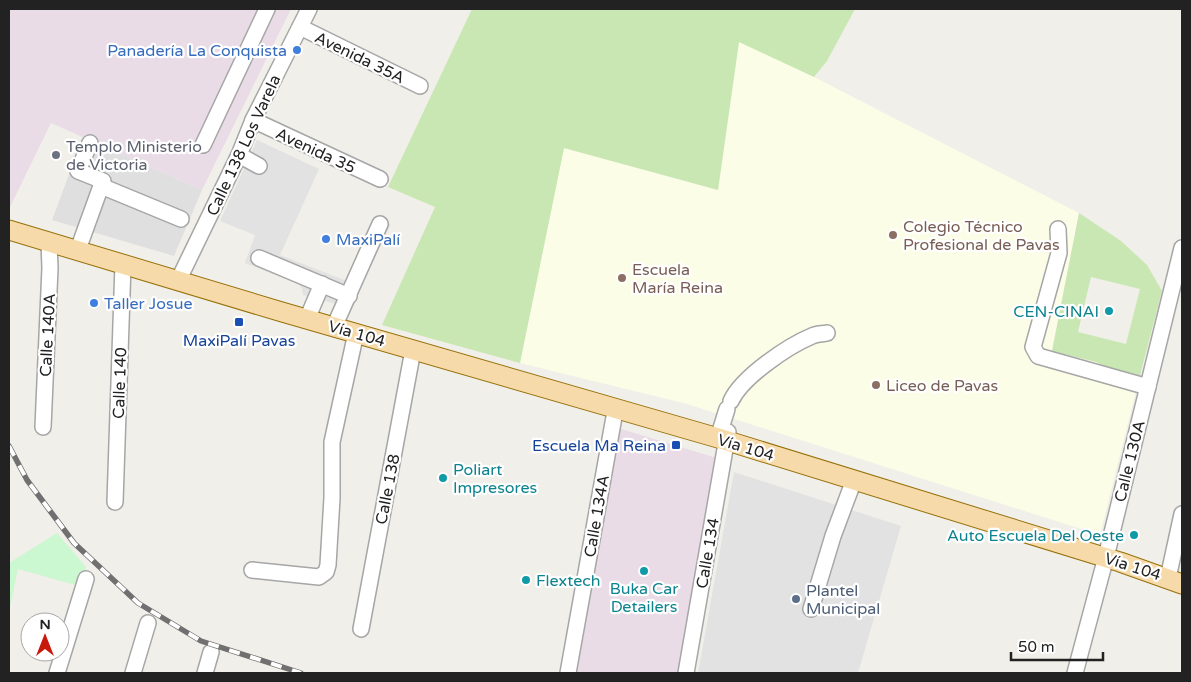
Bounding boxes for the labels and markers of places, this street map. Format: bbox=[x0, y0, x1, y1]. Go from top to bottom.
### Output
place label: Panadería La Conquista bbox=[107, 41, 287, 61]
marker: Panadería La Conquista bbox=[291, 44, 303, 56]
place label: Templo Ministerio de Victoria bbox=[66, 137, 202, 175]
marker: Templo Ministerio de Victoria bbox=[50, 149, 62, 161]
place label: Colegio Técnico Profesional de Pavas bbox=[903, 217, 1060, 255]
marker: Colegio Técnico Profesional de Pavas bbox=[887, 229, 899, 241]
place label: MaxiPalí bbox=[336, 230, 400, 250]
marker: MaxiPalí bbox=[320, 233, 332, 245]
place label: Escuela María Reina bbox=[632, 260, 723, 298]
marker: Escuela María Reina bbox=[616, 272, 628, 284]
place label: Taller Josue bbox=[104, 294, 192, 314]
marker: Taller Josue bbox=[88, 297, 100, 309]
place label: CEN-CINAI bbox=[1013, 302, 1099, 322]
marker: CEN-CINAI bbox=[1103, 305, 1115, 317]
marker: MaxiPalí Pavas bbox=[233, 316, 245, 328]
place label: MaxiPalí Pavas bbox=[183, 331, 295, 351]
place label: Liceo de Pavas bbox=[886, 376, 998, 396]
marker: Liceo de Pavas bbox=[870, 379, 882, 391]
place label: Escuela Ma Reina bbox=[532, 436, 666, 456]
marker: Escuela Ma Reina bbox=[670, 439, 682, 451]
place label: Poliart Impresores bbox=[453, 460, 537, 498]
marker: Poliart Impresores bbox=[437, 472, 449, 484]
place label: Auto Escuela Del Oeste bbox=[947, 526, 1124, 546]
marker: Auto Escuela Del Oeste bbox=[1128, 529, 1140, 541]
marker: Buka Car Detailers bbox=[638, 565, 650, 577]
place label: Flextech bbox=[536, 571, 601, 591]
marker: Flextech bbox=[520, 574, 532, 586]
place label: Buka Car Detailers bbox=[610, 579, 679, 617]
place label: Plantel Municipal bbox=[806, 581, 880, 619]
marker: Plantel Municipal bbox=[790, 593, 802, 605]

